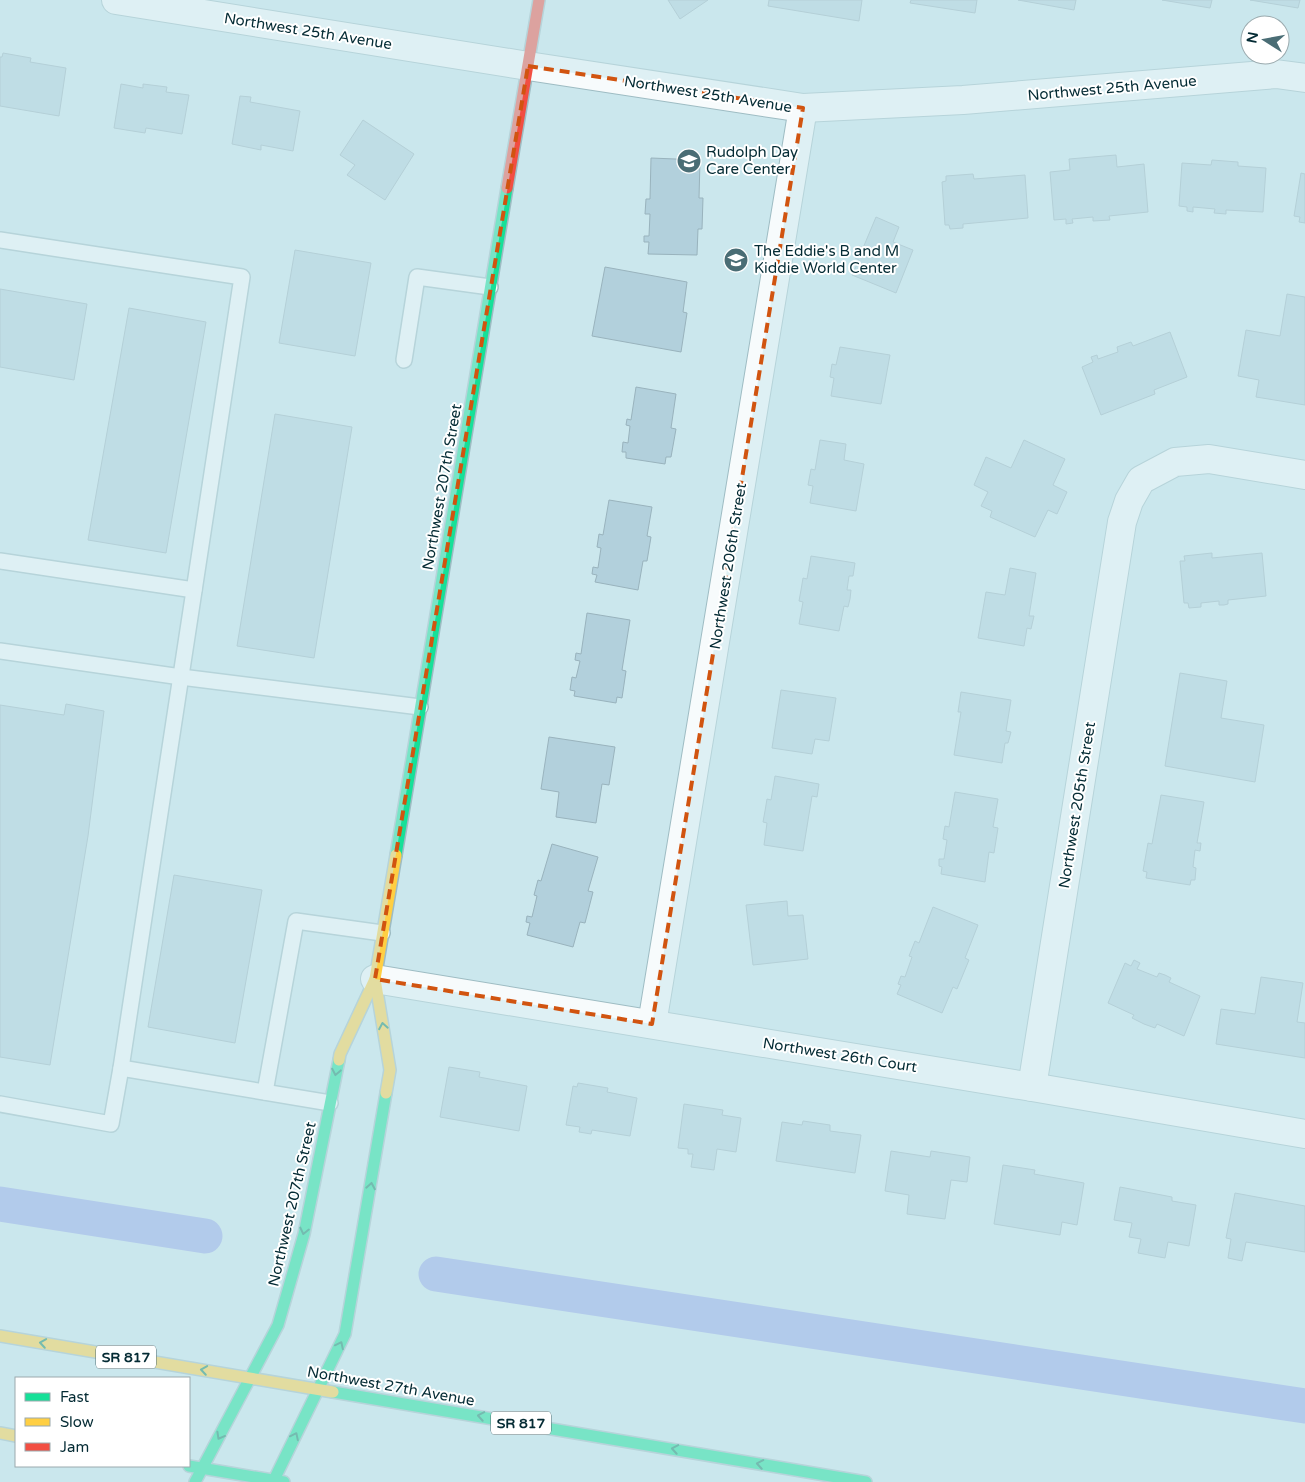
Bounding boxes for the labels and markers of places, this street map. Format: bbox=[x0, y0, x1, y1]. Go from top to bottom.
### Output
place label: Rudolph Day Care Center bbox=[706, 143, 798, 178]
school or university icon: Rudolph Day Care Center bbox=[676, 148, 702, 174]
place label: The Eddie's B and M Kiddie World Center bbox=[754, 242, 899, 277]
school or university icon: The Eddie's B and M Kiddie World Center bbox=[723, 247, 749, 273]

